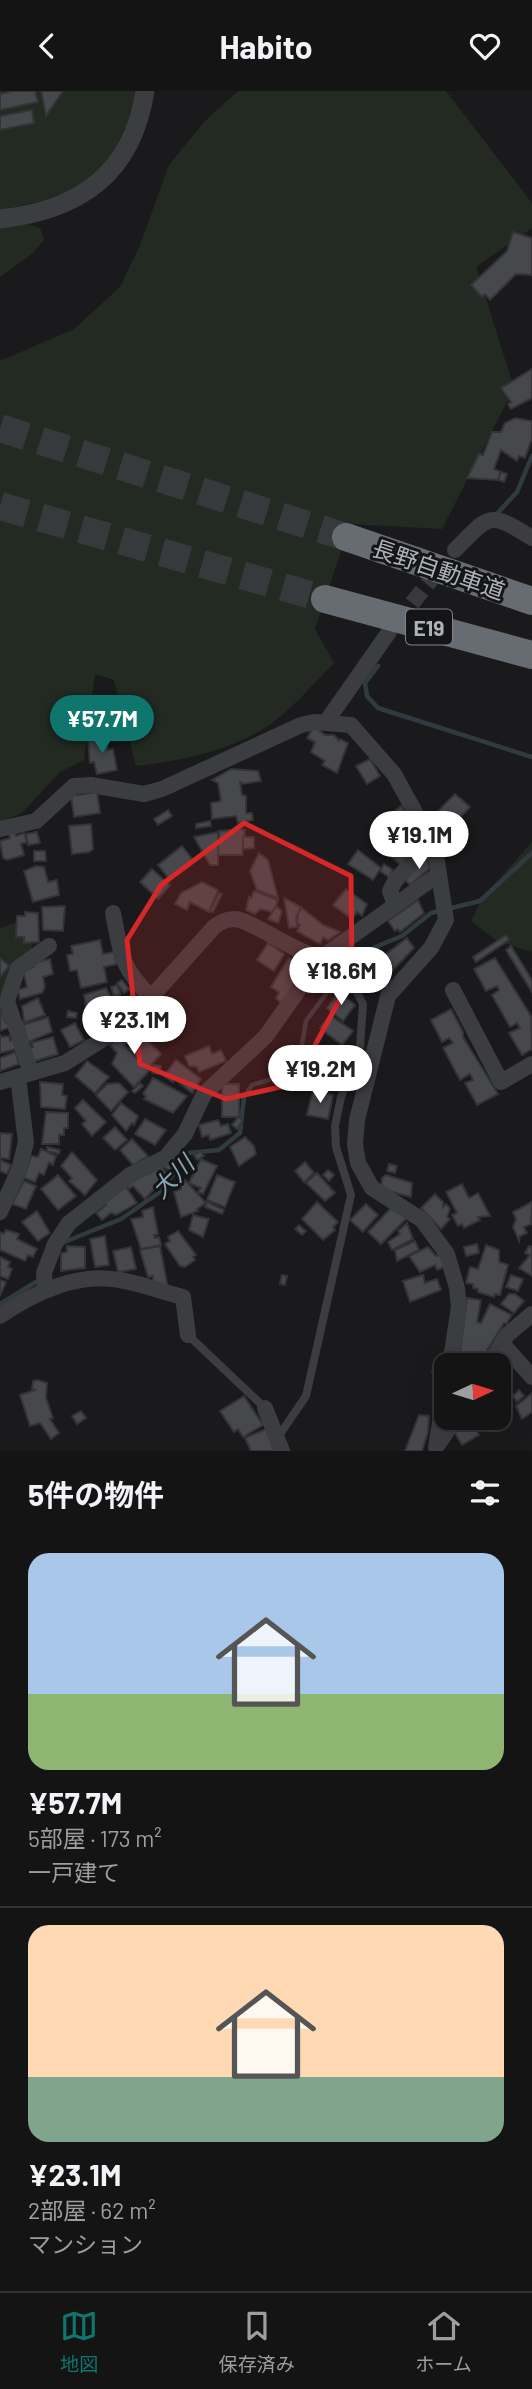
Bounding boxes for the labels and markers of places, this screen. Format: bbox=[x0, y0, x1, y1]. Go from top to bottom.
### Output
pin: ¥57.7M bbox=[45, 695, 159, 755]
pin: ¥19.1M bbox=[362, 811, 476, 871]
pin: ¥18.6M bbox=[284, 947, 398, 1007]
pin: ¥23.1M bbox=[77, 997, 191, 1056]
pin: ¥19.2M bbox=[263, 1045, 377, 1105]

